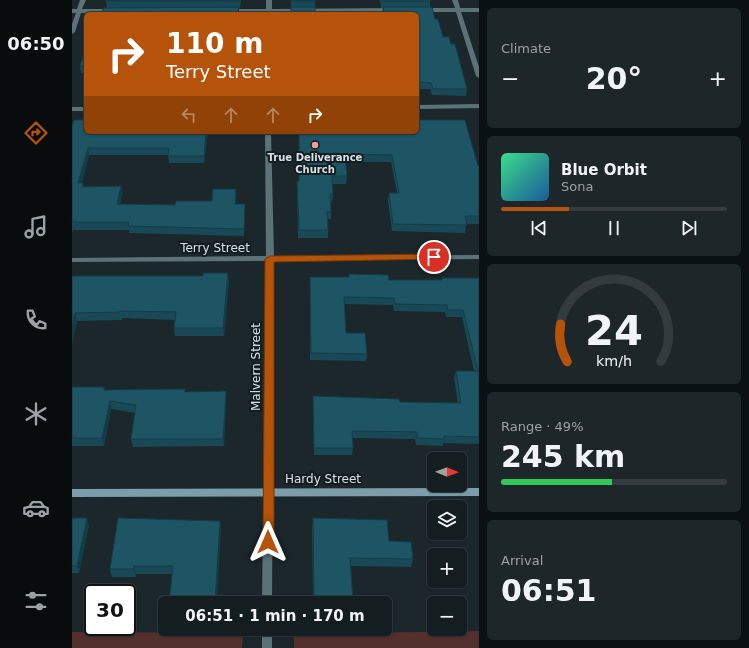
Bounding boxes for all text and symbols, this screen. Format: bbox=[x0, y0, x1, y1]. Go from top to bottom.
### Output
text: 110 m bbox=[166, 27, 263, 60]
icon: right bbox=[100, 28, 152, 80]
text: 06:50 bbox=[7, 33, 65, 54]
text: Climate bbox=[501, 41, 551, 56]
text: Terry Street bbox=[166, 61, 271, 82]
text: 20° bbox=[586, 61, 642, 96]
text: − bbox=[501, 66, 519, 91]
text: + bbox=[709, 66, 727, 91]
icon: left bbox=[178, 104, 200, 126]
icon: ahead bbox=[220, 104, 242, 126]
icon: ahead bbox=[262, 104, 284, 126]
icon: right bbox=[304, 104, 326, 126]
icon: directions bbox=[22, 119, 50, 147]
marker: True Deliverance Church bbox=[310, 140, 320, 150]
place label: True Deliverance Church bbox=[268, 152, 363, 175]
text: Blue Orbit bbox=[561, 161, 647, 179]
text: Sona bbox=[561, 179, 593, 194]
icon: music bbox=[22, 213, 50, 241]
icon: previous bbox=[528, 217, 550, 239]
icon: pause bbox=[603, 217, 625, 239]
icon: next bbox=[678, 217, 700, 239]
pin bbox=[417, 240, 451, 274]
street label: Terry Street bbox=[179, 241, 250, 255]
icon: arrive bbox=[423, 246, 445, 268]
icon: phone bbox=[22, 306, 50, 334]
text: 24 bbox=[585, 306, 643, 355]
street label: Malvern Street bbox=[249, 323, 263, 411]
text: km/h bbox=[596, 353, 632, 369]
icon: climate bbox=[22, 400, 50, 428]
text: Range · 49% bbox=[501, 419, 584, 434]
text: 245 km bbox=[501, 439, 625, 474]
north arrow bbox=[427, 452, 467, 492]
map controls bbox=[427, 452, 467, 636]
street label: Hardy Street bbox=[285, 472, 361, 486]
icon: car bbox=[22, 494, 50, 522]
button: layers bbox=[427, 500, 467, 540]
position arrow bbox=[247, 521, 289, 563]
button: + bbox=[427, 548, 467, 588]
text: Arrival bbox=[501, 553, 543, 568]
text: 06:51 bbox=[501, 573, 597, 608]
speed limit sign: 30 bbox=[84, 584, 136, 636]
icon: filters bbox=[22, 587, 50, 615]
button: − bbox=[427, 596, 467, 636]
text: 06:51 · 1 min · 170 m bbox=[185, 607, 365, 625]

